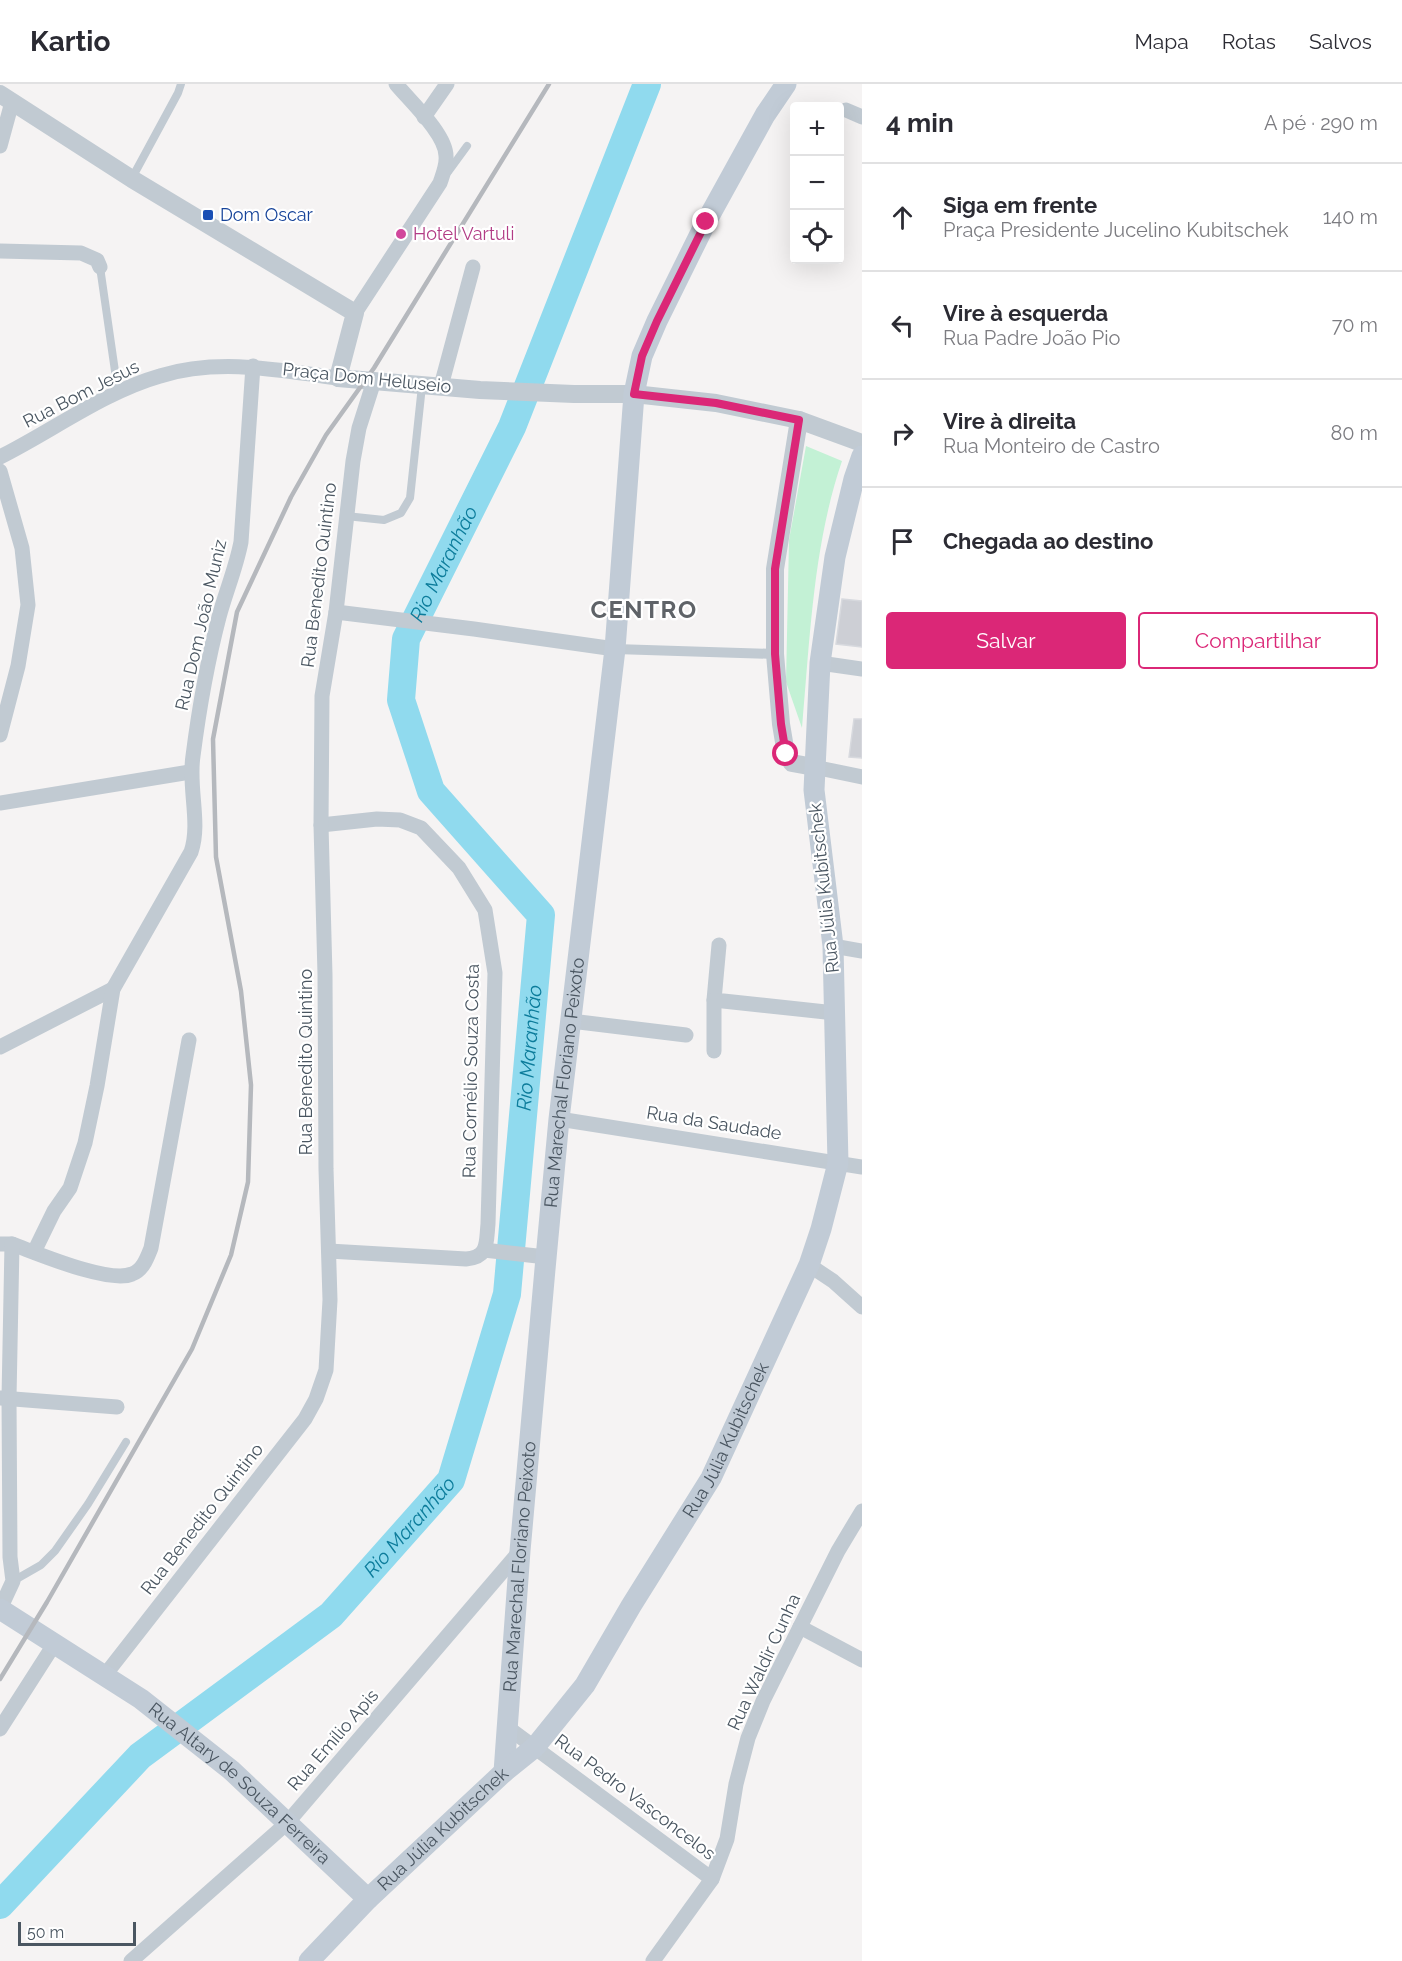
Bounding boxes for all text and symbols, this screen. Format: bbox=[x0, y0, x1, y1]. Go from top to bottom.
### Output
text: Kartio bbox=[30, 25, 110, 58]
text: Mapa bbox=[1135, 29, 1189, 54]
text: Rotas bbox=[1222, 29, 1276, 54]
text: Salvos bbox=[1309, 29, 1372, 54]
map controls bbox=[790, 102, 844, 264]
button: + bbox=[790, 102, 844, 156]
text: 4 min bbox=[886, 108, 954, 138]
text: A pé · 290 m bbox=[1264, 111, 1378, 135]
button: − bbox=[790, 156, 844, 210]
text: Siga em frente bbox=[943, 192, 1097, 218]
icon: ahead bbox=[886, 201, 919, 234]
place label: Dom Oscar bbox=[220, 204, 314, 225]
text: 140 m bbox=[1323, 205, 1378, 229]
marker: Dom Oscar bbox=[201, 208, 215, 222]
route end bbox=[692, 208, 718, 234]
button: locate bbox=[790, 210, 844, 264]
text: Praça Presidente Jucelino Kubitschek bbox=[943, 218, 1289, 242]
place label: Hotel Vartuli bbox=[413, 223, 514, 244]
marker: Hotel Vartuli bbox=[394, 227, 408, 241]
text: Vire à esquerda bbox=[943, 300, 1108, 326]
icon: left bbox=[886, 309, 919, 342]
text: 70 m bbox=[1332, 313, 1378, 337]
text: Rua Padre João Pio bbox=[943, 326, 1120, 350]
street label: Rua Bom Jesus bbox=[19, 355, 142, 432]
street label: Praça Dom Heluseio bbox=[282, 358, 453, 397]
text: Vire à direita bbox=[943, 408, 1076, 434]
icon: right bbox=[886, 417, 919, 450]
text: 80 m bbox=[1330, 421, 1378, 445]
text: Rua Monteiro de Castro bbox=[943, 434, 1160, 458]
street label: Rua Benedito Quintino bbox=[297, 481, 340, 669]
water label: Rio Maranhão bbox=[405, 502, 482, 626]
icon: arrive bbox=[886, 525, 919, 558]
text: Chegada ao destino bbox=[943, 528, 1153, 554]
street label: Rua Dom João Muniz bbox=[171, 537, 230, 713]
district label: CENTRO bbox=[590, 595, 698, 624]
button: Salvar bbox=[886, 612, 1126, 669]
button: Compartilhar bbox=[1138, 612, 1378, 669]
route start bbox=[772, 740, 798, 766]
street label: Rua Júlia Kubitschek bbox=[804, 802, 843, 974]
street label: Rua Marechal Floriano Peixoto bbox=[540, 956, 588, 1209]
street label: Rua Cornélio Souza Costa bbox=[458, 964, 483, 1178]
street label: Rua Benedito Quintino bbox=[295, 969, 316, 1155]
water label: Rio Maranhão bbox=[512, 984, 547, 1112]
street label: Rua da Saudade bbox=[645, 1101, 784, 1144]
street label: Rua Júlia Kubitschek bbox=[678, 1359, 773, 1521]
street label: Rua Benedito Quintino bbox=[136, 1439, 267, 1599]
street label: Rua Marechal Floriano Peixoto bbox=[499, 1440, 540, 1693]
water label: Rio Maranhão bbox=[359, 1472, 460, 1582]
street label: Rua Waldir Cunha bbox=[723, 1590, 804, 1733]
street label: Rua Emílio Apis bbox=[283, 1684, 383, 1795]
street label: Rua Altary de Souza Ferreira bbox=[144, 1698, 335, 1868]
street label: Rua Pedro Vasconcelos bbox=[551, 1729, 720, 1864]
street label: Rua Júlia Kubitschek bbox=[373, 1762, 513, 1895]
scale bar bbox=[18, 1919, 136, 1946]
text: 50 m bbox=[27, 1923, 64, 1942]

